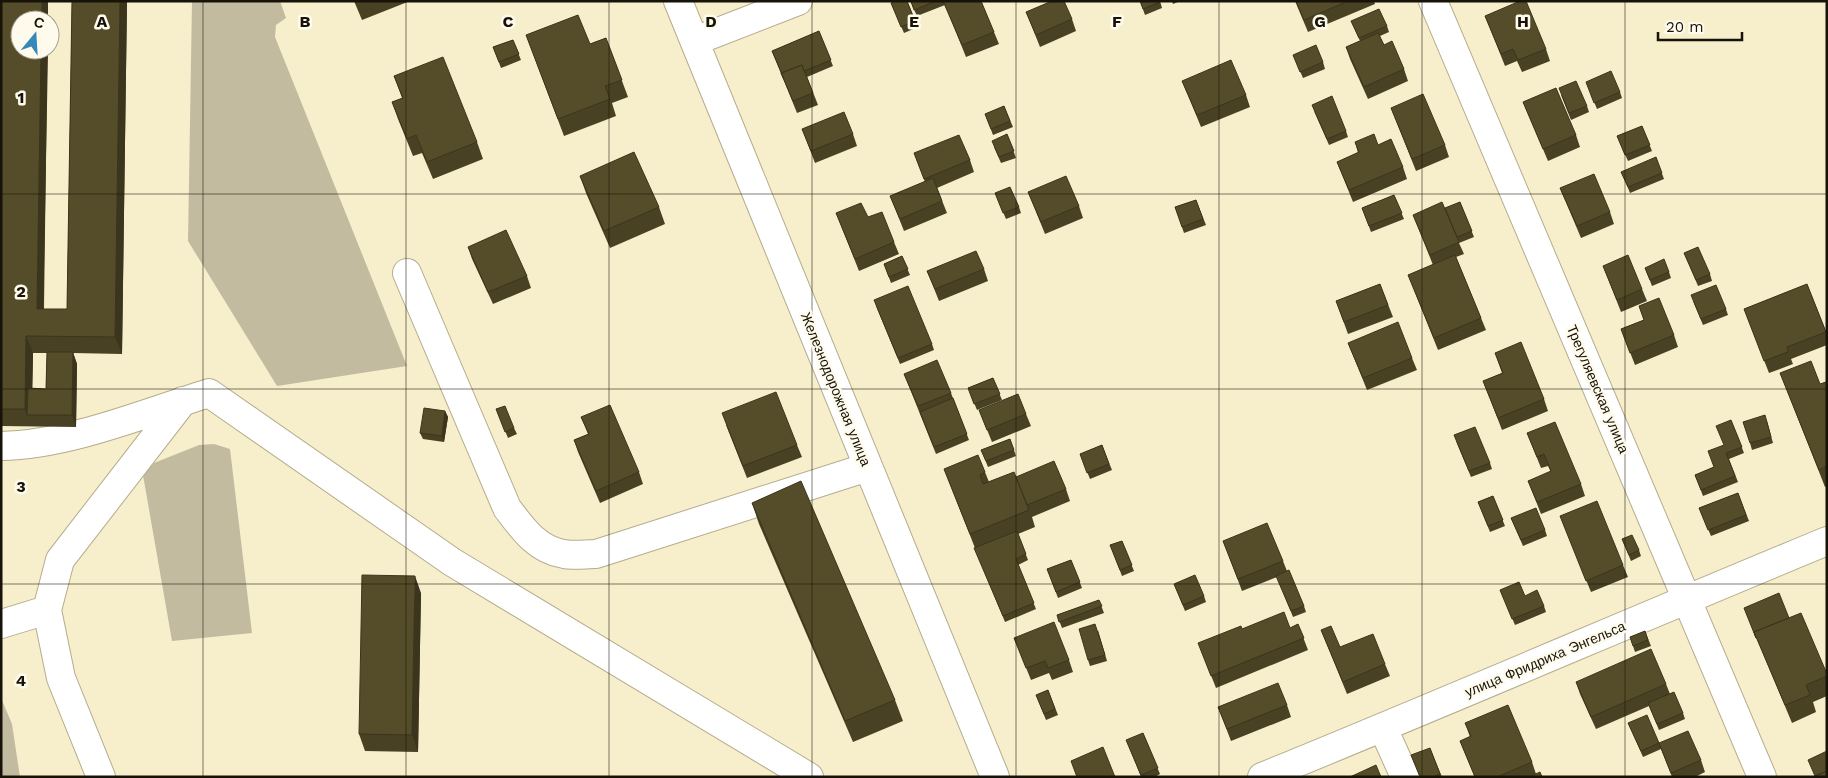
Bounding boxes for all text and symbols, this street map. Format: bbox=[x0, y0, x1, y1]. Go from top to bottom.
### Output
north arrow bbox=[10, 10, 60, 60]
scale bar bbox=[1658, 10, 1742, 42]
text: A bbox=[97, 12, 108, 31]
text: B bbox=[300, 12, 311, 31]
text: C bbox=[503, 12, 514, 31]
text: D bbox=[705, 12, 717, 31]
text: E bbox=[909, 12, 919, 31]
text: F bbox=[1112, 12, 1122, 31]
text: G bbox=[1314, 12, 1326, 31]
text: H bbox=[1517, 12, 1529, 31]
text: С bbox=[32, 13, 46, 32]
text: 20 m bbox=[1666, 18, 1704, 36]
text: 1 bbox=[18, 88, 24, 107]
text: 2 bbox=[16, 282, 26, 301]
street label: Железнодорожная улица bbox=[798, 310, 874, 468]
street label: Трегуляевская улица bbox=[1564, 322, 1632, 456]
text: 3 bbox=[16, 477, 26, 496]
street label: улица Фридриха Энгельса bbox=[1462, 618, 1628, 700]
text: 4 bbox=[16, 671, 26, 690]

